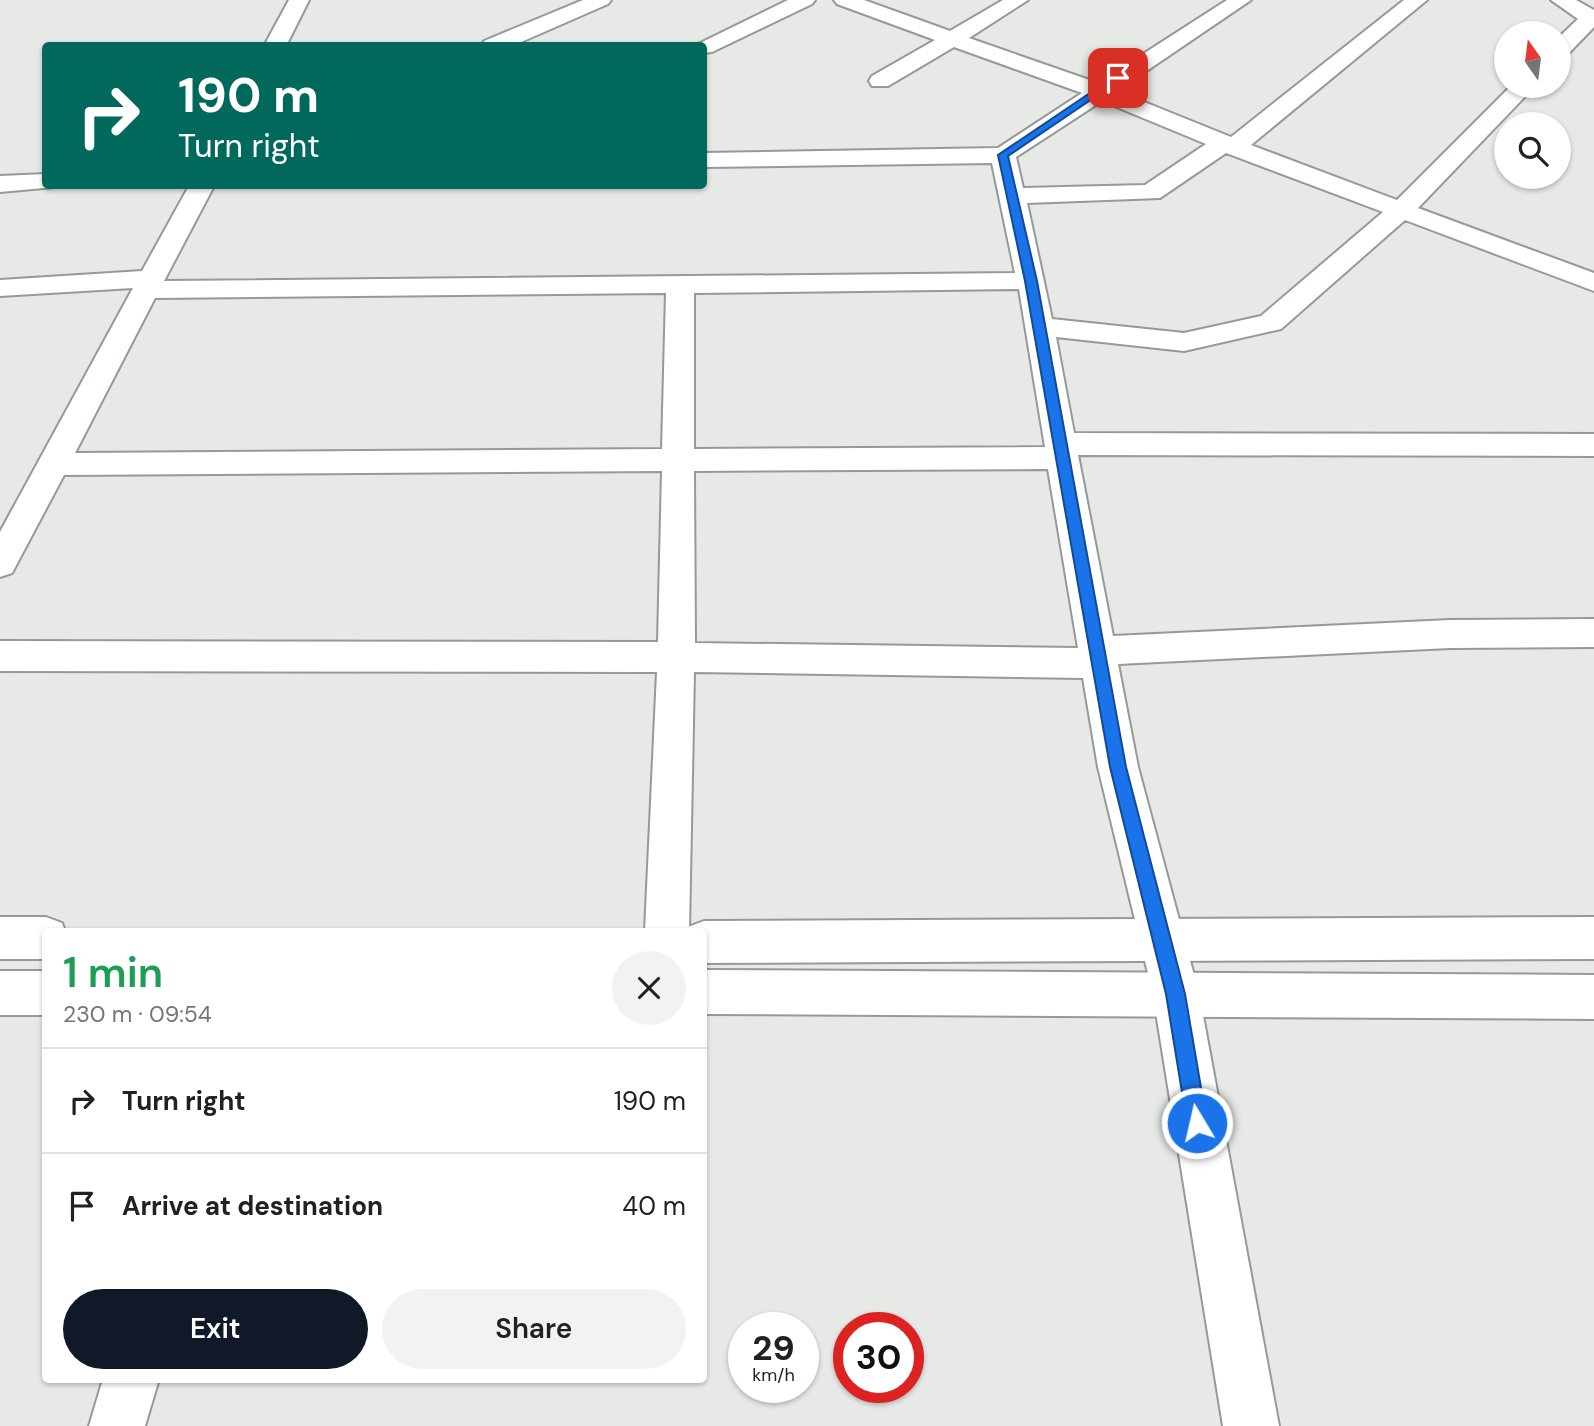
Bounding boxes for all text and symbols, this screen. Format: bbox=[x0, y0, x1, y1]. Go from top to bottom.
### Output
north arrow bbox=[1494, 21, 1572, 98]
map controls bbox=[1494, 21, 1571, 189]
pin bbox=[1088, 48, 1148, 108]
icon: arrive bbox=[1099, 59, 1137, 97]
text: 190 m bbox=[178, 63, 319, 127]
icon: right bbox=[63, 70, 154, 161]
button: search bbox=[1494, 112, 1571, 189]
text: Turn right bbox=[178, 125, 320, 167]
text: 1 min bbox=[63, 945, 163, 1000]
button: close bbox=[612, 951, 686, 1025]
text: 230 m · 09:54 bbox=[63, 999, 212, 1029]
icon: right bbox=[63, 1082, 101, 1120]
text: Turn right bbox=[122, 1084, 246, 1118]
text: 190 m bbox=[614, 1084, 686, 1118]
position arrow bbox=[1160, 1086, 1234, 1160]
icon: arrive bbox=[63, 1187, 101, 1225]
text: Arrive at destination bbox=[122, 1189, 383, 1223]
text: 40 m bbox=[622, 1189, 686, 1223]
button: Exit bbox=[63, 1289, 368, 1369]
button: Share bbox=[382, 1289, 686, 1369]
speed limit sign: 30 bbox=[833, 1312, 924, 1403]
text: 29 bbox=[752, 1325, 795, 1371]
text: km/h bbox=[752, 1363, 795, 1387]

